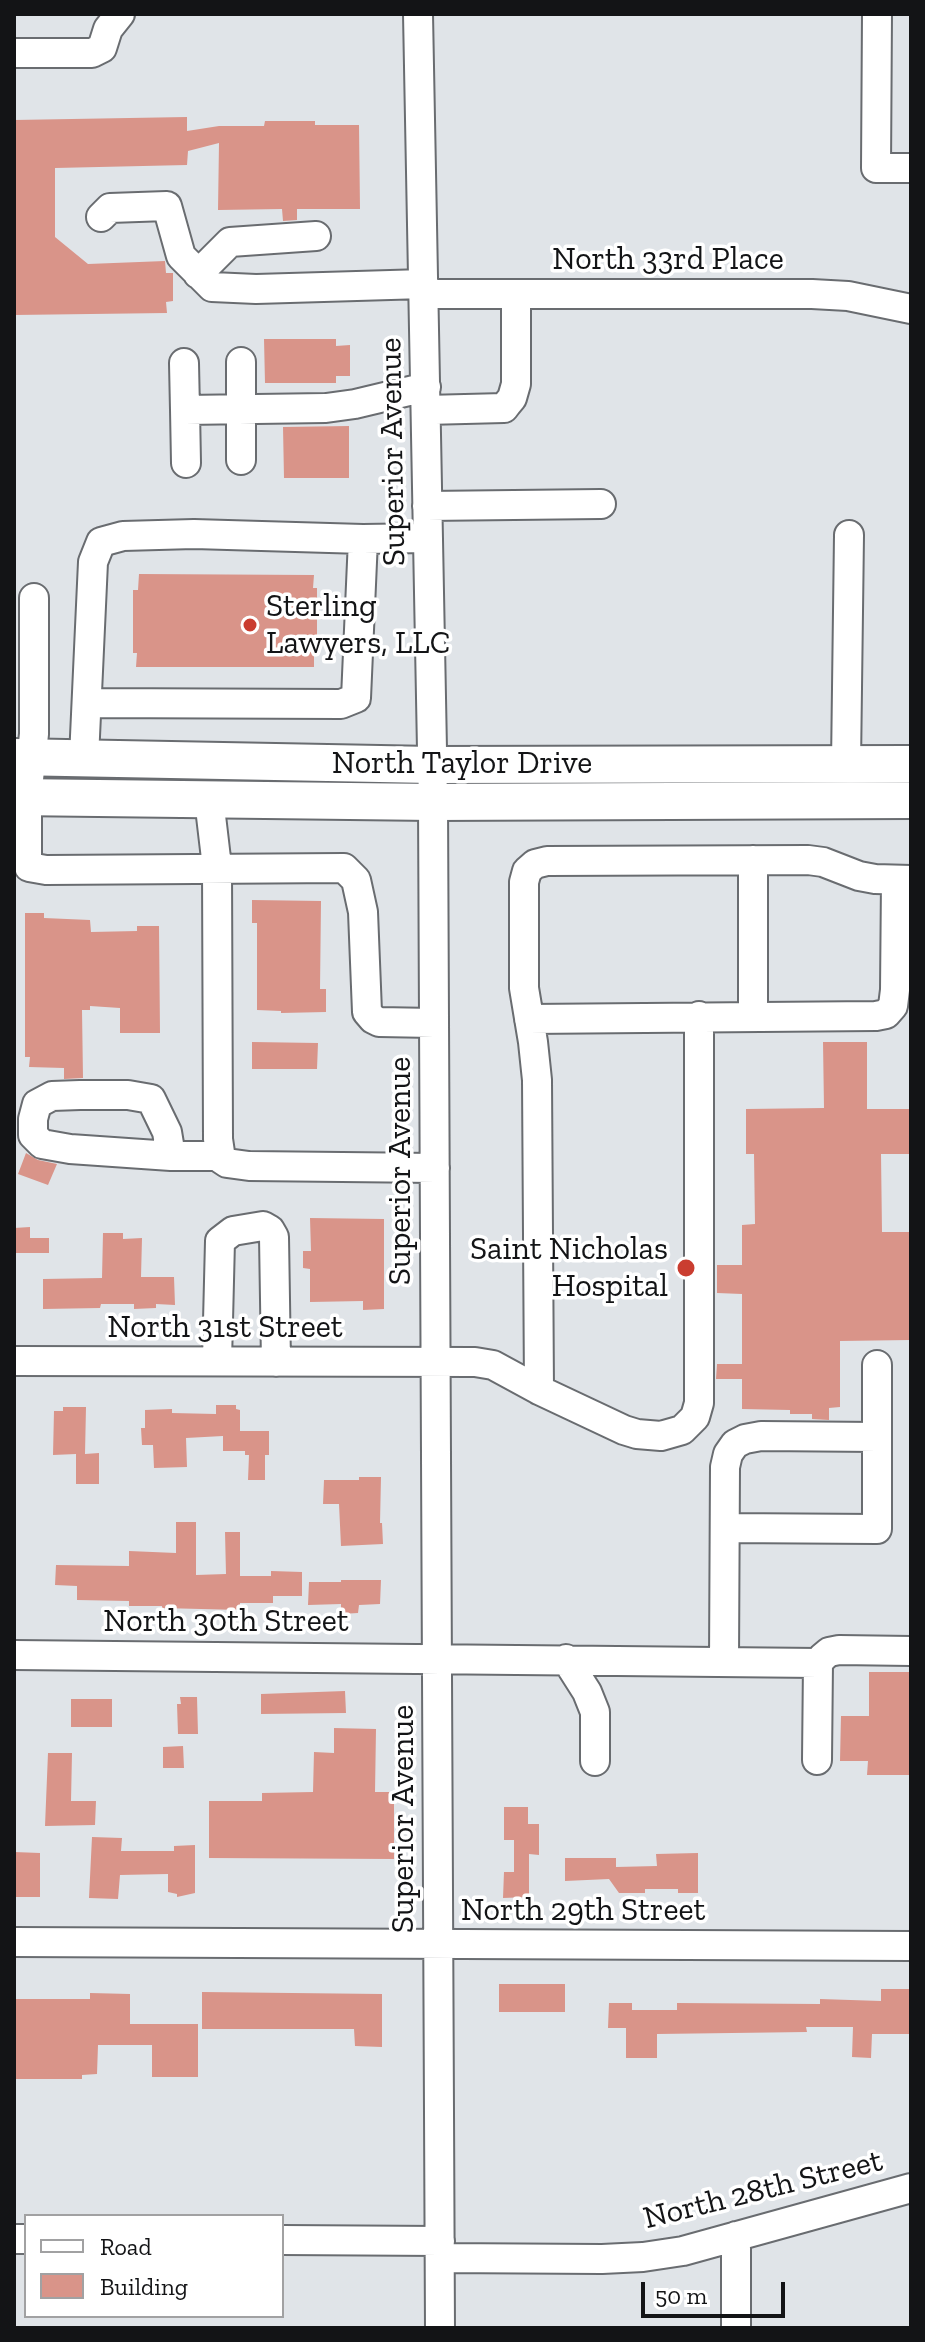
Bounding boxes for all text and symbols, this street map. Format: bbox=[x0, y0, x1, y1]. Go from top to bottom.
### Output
street label: North 33rd Place bbox=[552, 241, 784, 279]
street label: Superior Avenue bbox=[372, 337, 414, 567]
place label: Sterling Lawyers, LLC bbox=[266, 588, 450, 663]
marker: Sterling Lawyers, LLC bbox=[241, 616, 259, 634]
street label: North Taylor Drive bbox=[332, 745, 592, 783]
street label: Superior Avenue bbox=[382, 1057, 420, 1285]
place label: Saint Nicholas Hospital bbox=[470, 1231, 668, 1306]
marker: Saint Nicholas Hospital bbox=[675, 1257, 697, 1279]
street label: North 31st Street bbox=[107, 1309, 343, 1347]
street label: North 30th Street bbox=[103, 1603, 349, 1641]
street label: Superior Avenue bbox=[385, 1705, 423, 1933]
street label: North 29th Street bbox=[461, 1892, 705, 1930]
street label: North 28th Street bbox=[640, 2142, 886, 2238]
legend bbox=[24, 2214, 284, 2318]
text: Road bbox=[100, 2232, 152, 2261]
scale bar bbox=[645, 2266, 789, 2316]
text: Building bbox=[100, 2272, 188, 2301]
text: 50 m bbox=[655, 2281, 707, 2310]

